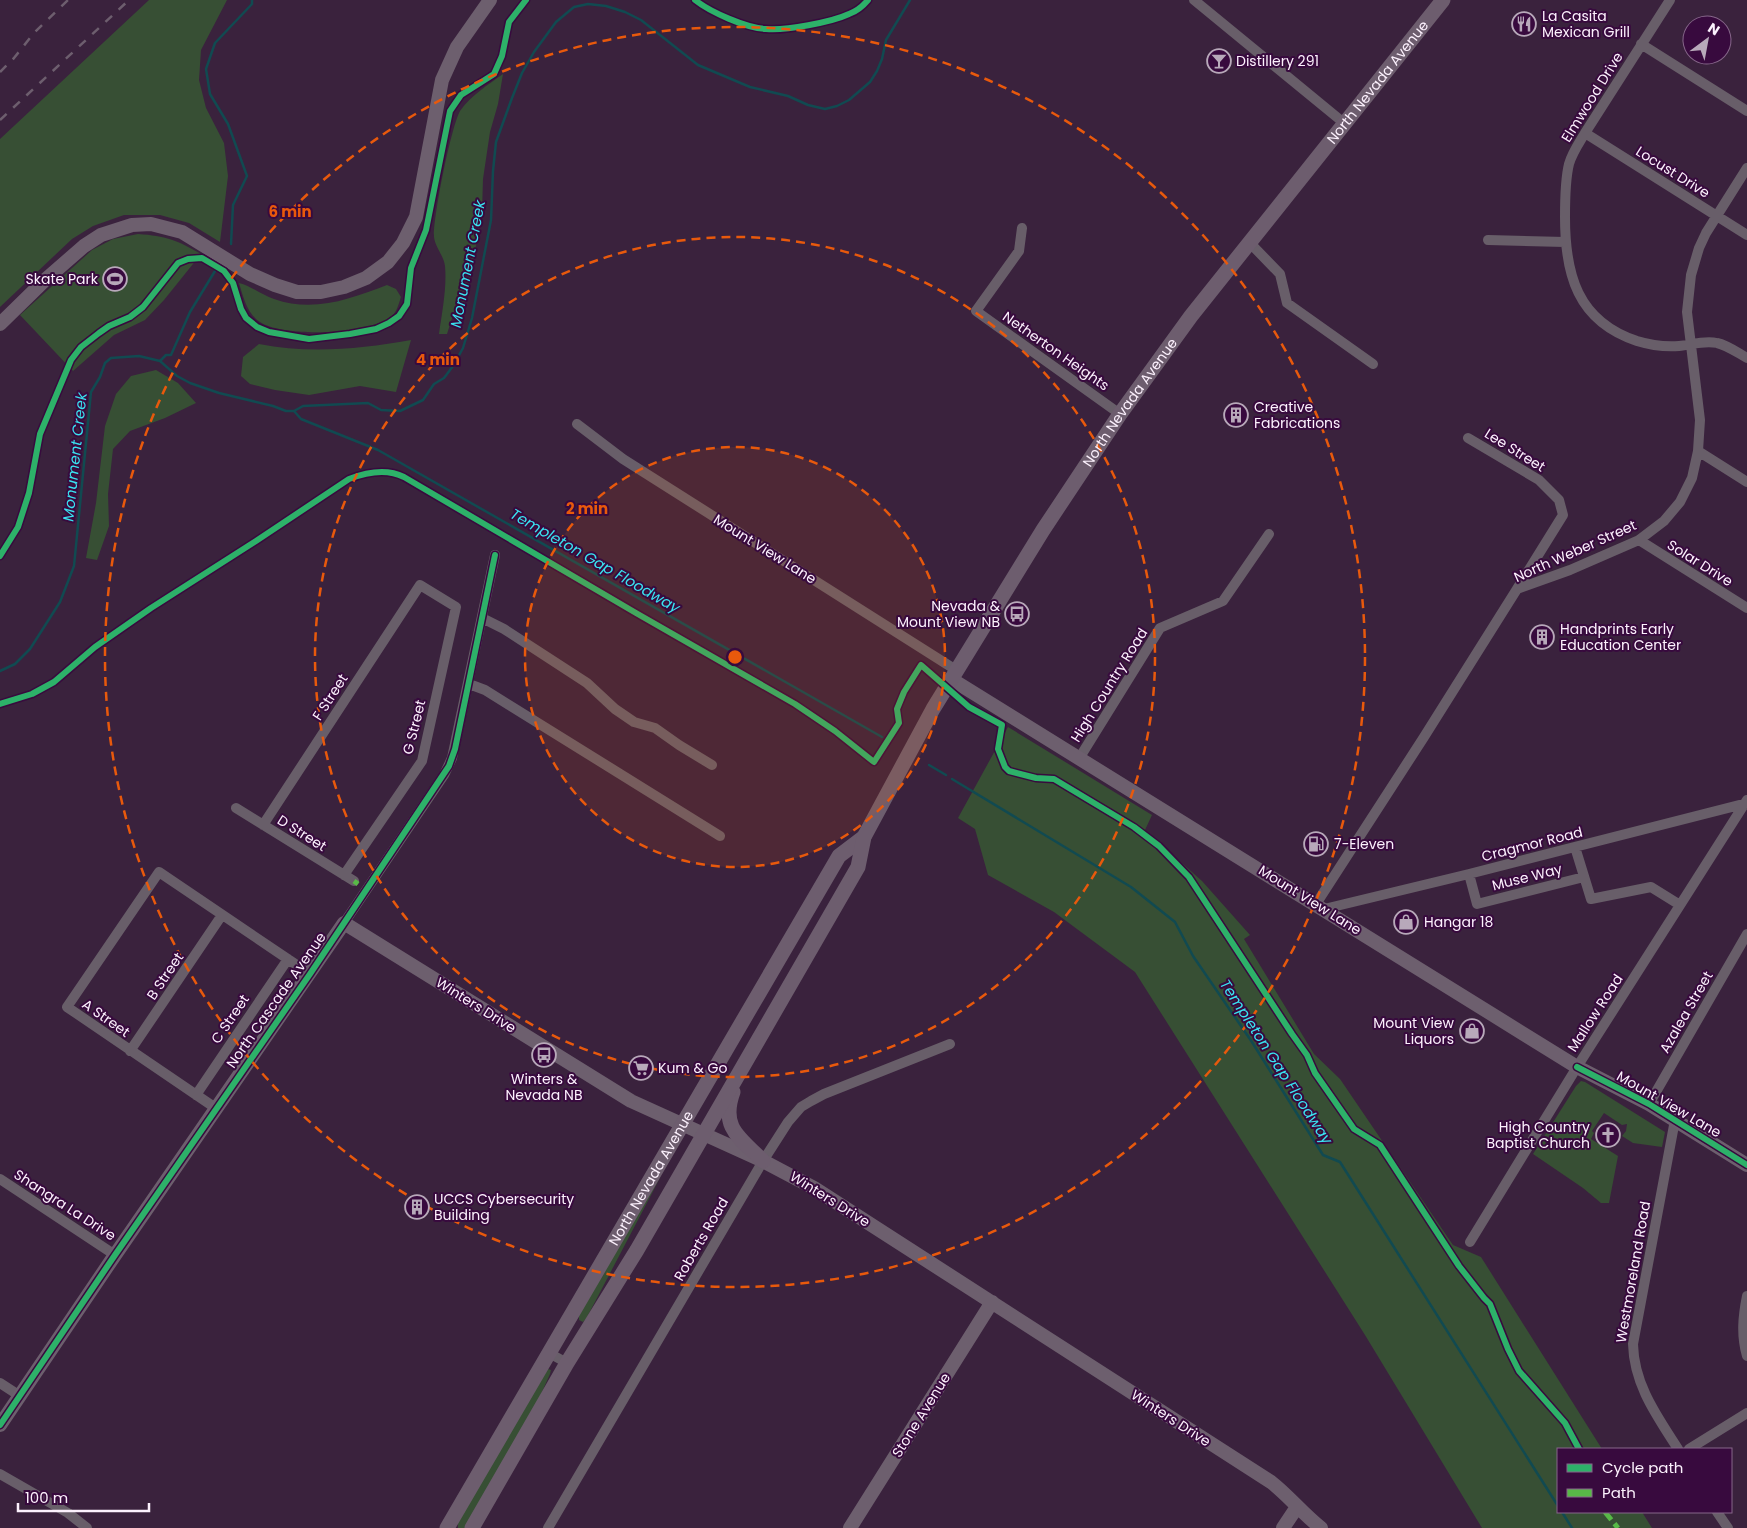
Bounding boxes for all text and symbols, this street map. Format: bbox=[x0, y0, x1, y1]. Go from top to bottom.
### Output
place label: La Casita Mexican Grill bbox=[1542, 6, 1630, 42]
restaurant icon: La Casita Mexican Grill bbox=[1511, 11, 1537, 37]
north arrow bbox=[1682, 15, 1732, 65]
street label: North Nevada Avenue bbox=[1322, 16, 1433, 148]
text: N bbox=[1704, 18, 1724, 40]
bar icon: Distillery 291 bbox=[1206, 48, 1232, 74]
street label: Elmwood Drive bbox=[1556, 48, 1628, 146]
place label: Distillery 291 bbox=[1236, 51, 1319, 71]
street label: Locust Drive bbox=[1632, 141, 1714, 203]
water label: Monument Creek bbox=[445, 197, 490, 329]
text: 6 min bbox=[268, 201, 312, 222]
sports icon: Skate Park bbox=[102, 266, 128, 292]
place label: Skate Park bbox=[26, 269, 99, 289]
street label: Netherton Heights bbox=[999, 307, 1113, 395]
street label: North Nevada Avenue bbox=[1078, 334, 1182, 471]
text: 4 min bbox=[416, 349, 460, 370]
water label: Monument Creek bbox=[57, 390, 92, 522]
place label: Creative Fabrications bbox=[1254, 397, 1340, 433]
building icon: Creative Fabrications bbox=[1223, 402, 1249, 428]
street label: Lee Street bbox=[1481, 423, 1549, 477]
text: 2 min bbox=[566, 498, 608, 519]
water label: Templeton Gap Floodway bbox=[506, 503, 685, 618]
street label: Mount View Lane bbox=[710, 509, 820, 589]
street label: North Weber Street bbox=[1511, 515, 1639, 587]
street label: Solar Drive bbox=[1663, 535, 1737, 591]
place label: Nevada & Mount View NB bbox=[897, 596, 1001, 632]
bus stop icon: Nevada & Mount View NB bbox=[1004, 601, 1030, 627]
place label: Handprints Early Education Center bbox=[1560, 619, 1681, 655]
street label: High Country Road bbox=[1066, 624, 1152, 746]
building icon: Handprints Early Education Center bbox=[1529, 624, 1555, 650]
centre of rings bbox=[726, 648, 744, 666]
street label: F Street bbox=[308, 670, 352, 724]
street label: G Street bbox=[398, 698, 430, 756]
street label: D Street bbox=[274, 810, 330, 856]
street label: Cragmor Road bbox=[1479, 822, 1585, 866]
fuel station icon: 7-Eleven bbox=[1303, 831, 1329, 857]
place label: 7-Eleven bbox=[1334, 834, 1394, 854]
street label: Muse Way bbox=[1490, 859, 1564, 895]
street label: Mount View Lane bbox=[1255, 860, 1365, 940]
shop icon: Hangar 18 bbox=[1393, 909, 1419, 935]
place label: Hangar 18 bbox=[1424, 912, 1493, 932]
street label: North Cascade Avenue bbox=[221, 928, 331, 1072]
street label: B Street bbox=[142, 948, 188, 1004]
street label: Azalea Street bbox=[1654, 967, 1718, 1057]
street label: Mallow Road bbox=[1562, 970, 1628, 1056]
street label: Winters Drive bbox=[432, 972, 520, 1038]
water label: Templeton Gap Floodway bbox=[1215, 975, 1338, 1149]
street label: C Street bbox=[206, 990, 254, 1048]
street label: A Street bbox=[78, 994, 134, 1042]
place label: Mount View Liquors bbox=[1373, 1013, 1455, 1049]
shop icon: Mount View Liquors bbox=[1459, 1018, 1485, 1044]
bus stop icon: Winters & Nevada NB bbox=[531, 1042, 557, 1068]
supermarket icon: Kum & Go bbox=[628, 1055, 654, 1081]
place label: Kum & Go bbox=[658, 1058, 727, 1078]
street label: Mount View Lane bbox=[1613, 1066, 1725, 1142]
place label: Winters & Nevada NB bbox=[506, 1069, 582, 1105]
street label: North Nevada Avenue bbox=[604, 1107, 698, 1249]
place label: High Country Baptist Church bbox=[1486, 1117, 1590, 1153]
church icon: High Country Baptist Church bbox=[1595, 1122, 1621, 1148]
street label: Shangra La Drive bbox=[10, 1165, 120, 1246]
street label: Winters Drive bbox=[786, 1166, 874, 1232]
place label: UCCS Cybersecurity Building bbox=[434, 1189, 574, 1225]
building icon: UCCS Cybersecurity Building bbox=[404, 1194, 430, 1220]
street label: Roberts Road bbox=[669, 1194, 733, 1284]
street label: Westmoreland Road bbox=[1611, 1200, 1655, 1344]
street label: Stone Avenue bbox=[887, 1369, 955, 1461]
street label: Winters Drive bbox=[1127, 1385, 1215, 1451]
legend bbox=[1557, 1448, 1732, 1513]
text: Cycle path bbox=[1602, 1457, 1683, 1478]
scale bar bbox=[18, 1480, 149, 1512]
text: Path bbox=[1602, 1482, 1636, 1503]
text: 100 m bbox=[25, 1487, 68, 1508]

